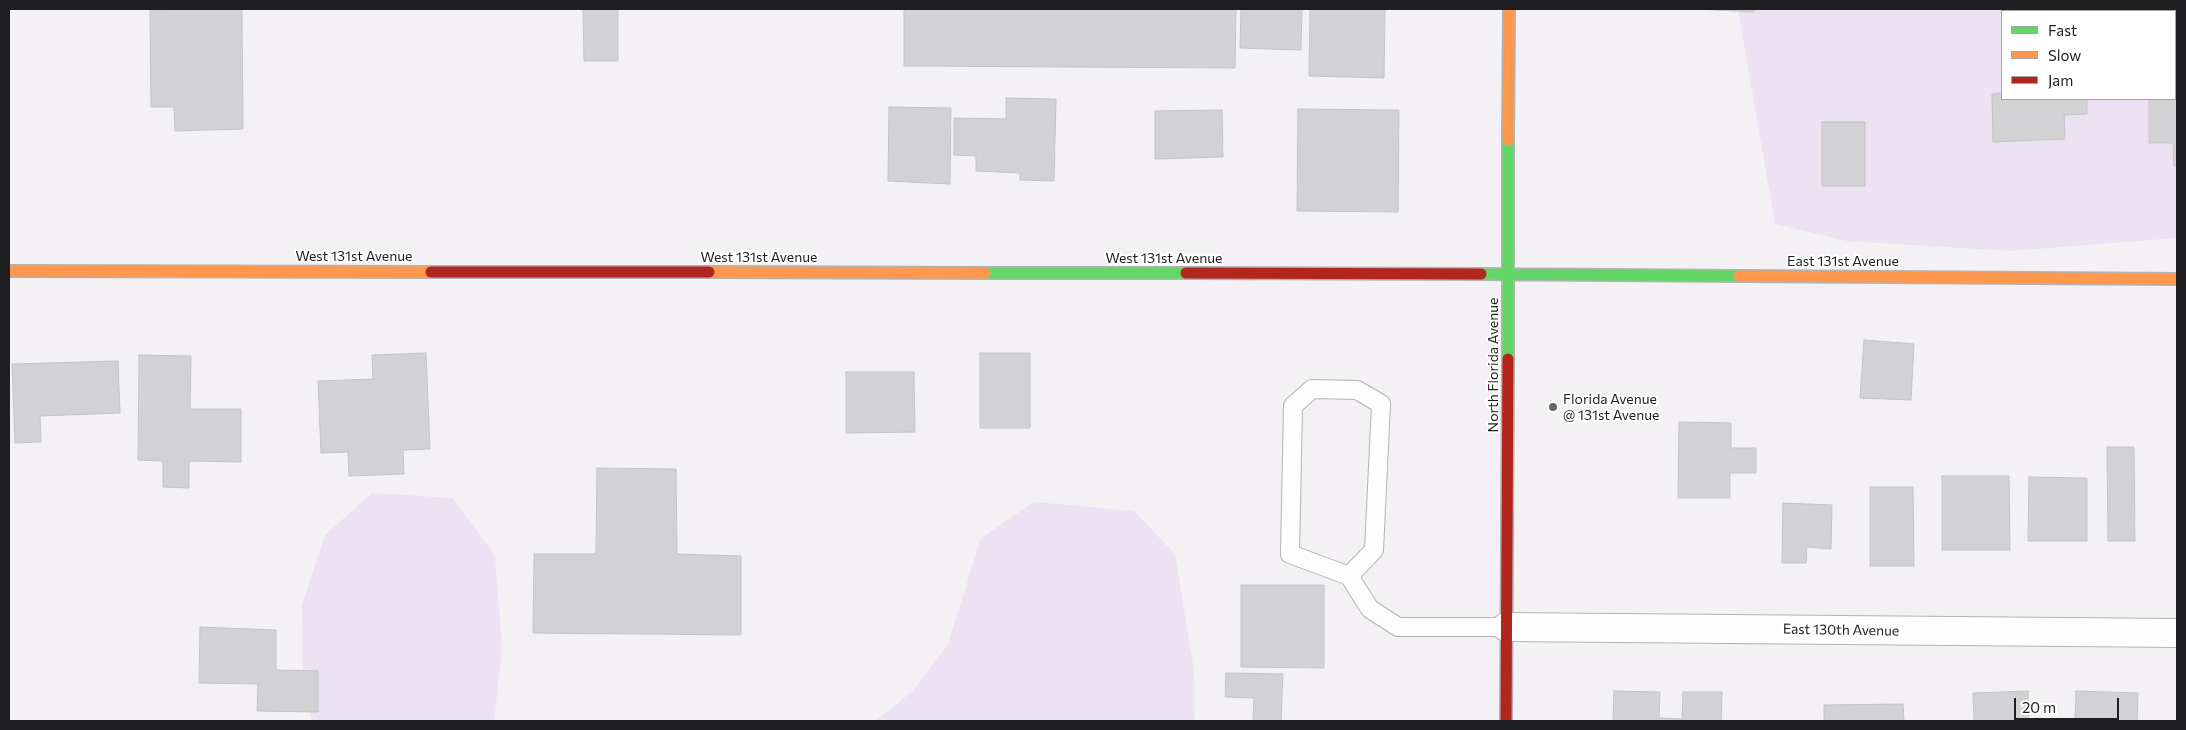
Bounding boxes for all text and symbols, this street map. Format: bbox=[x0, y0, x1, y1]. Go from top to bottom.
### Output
legend bbox=[2001, 10, 2176, 100]
text: Fast bbox=[2048, 21, 2077, 39]
text: Slow bbox=[2048, 46, 2081, 64]
text: Jam bbox=[2048, 71, 2073, 89]
street label: West 131st Avenue bbox=[296, 248, 412, 264]
street label: West 131st Avenue bbox=[701, 249, 817, 265]
street label: West 131st Avenue bbox=[1106, 250, 1222, 266]
street label: East 131st Avenue bbox=[1787, 253, 1899, 269]
street label: North Florida Avenue bbox=[1485, 298, 1501, 432]
place label: Florida Avenue @ 131st Avenue bbox=[1563, 391, 1659, 424]
marker: Florida Avenue @ 131st Avenue bbox=[1547, 401, 1559, 413]
street label: East 130th Avenue bbox=[1783, 621, 1899, 639]
scale bar bbox=[2016, 688, 2121, 720]
text: 20 m bbox=[2022, 698, 2056, 716]

